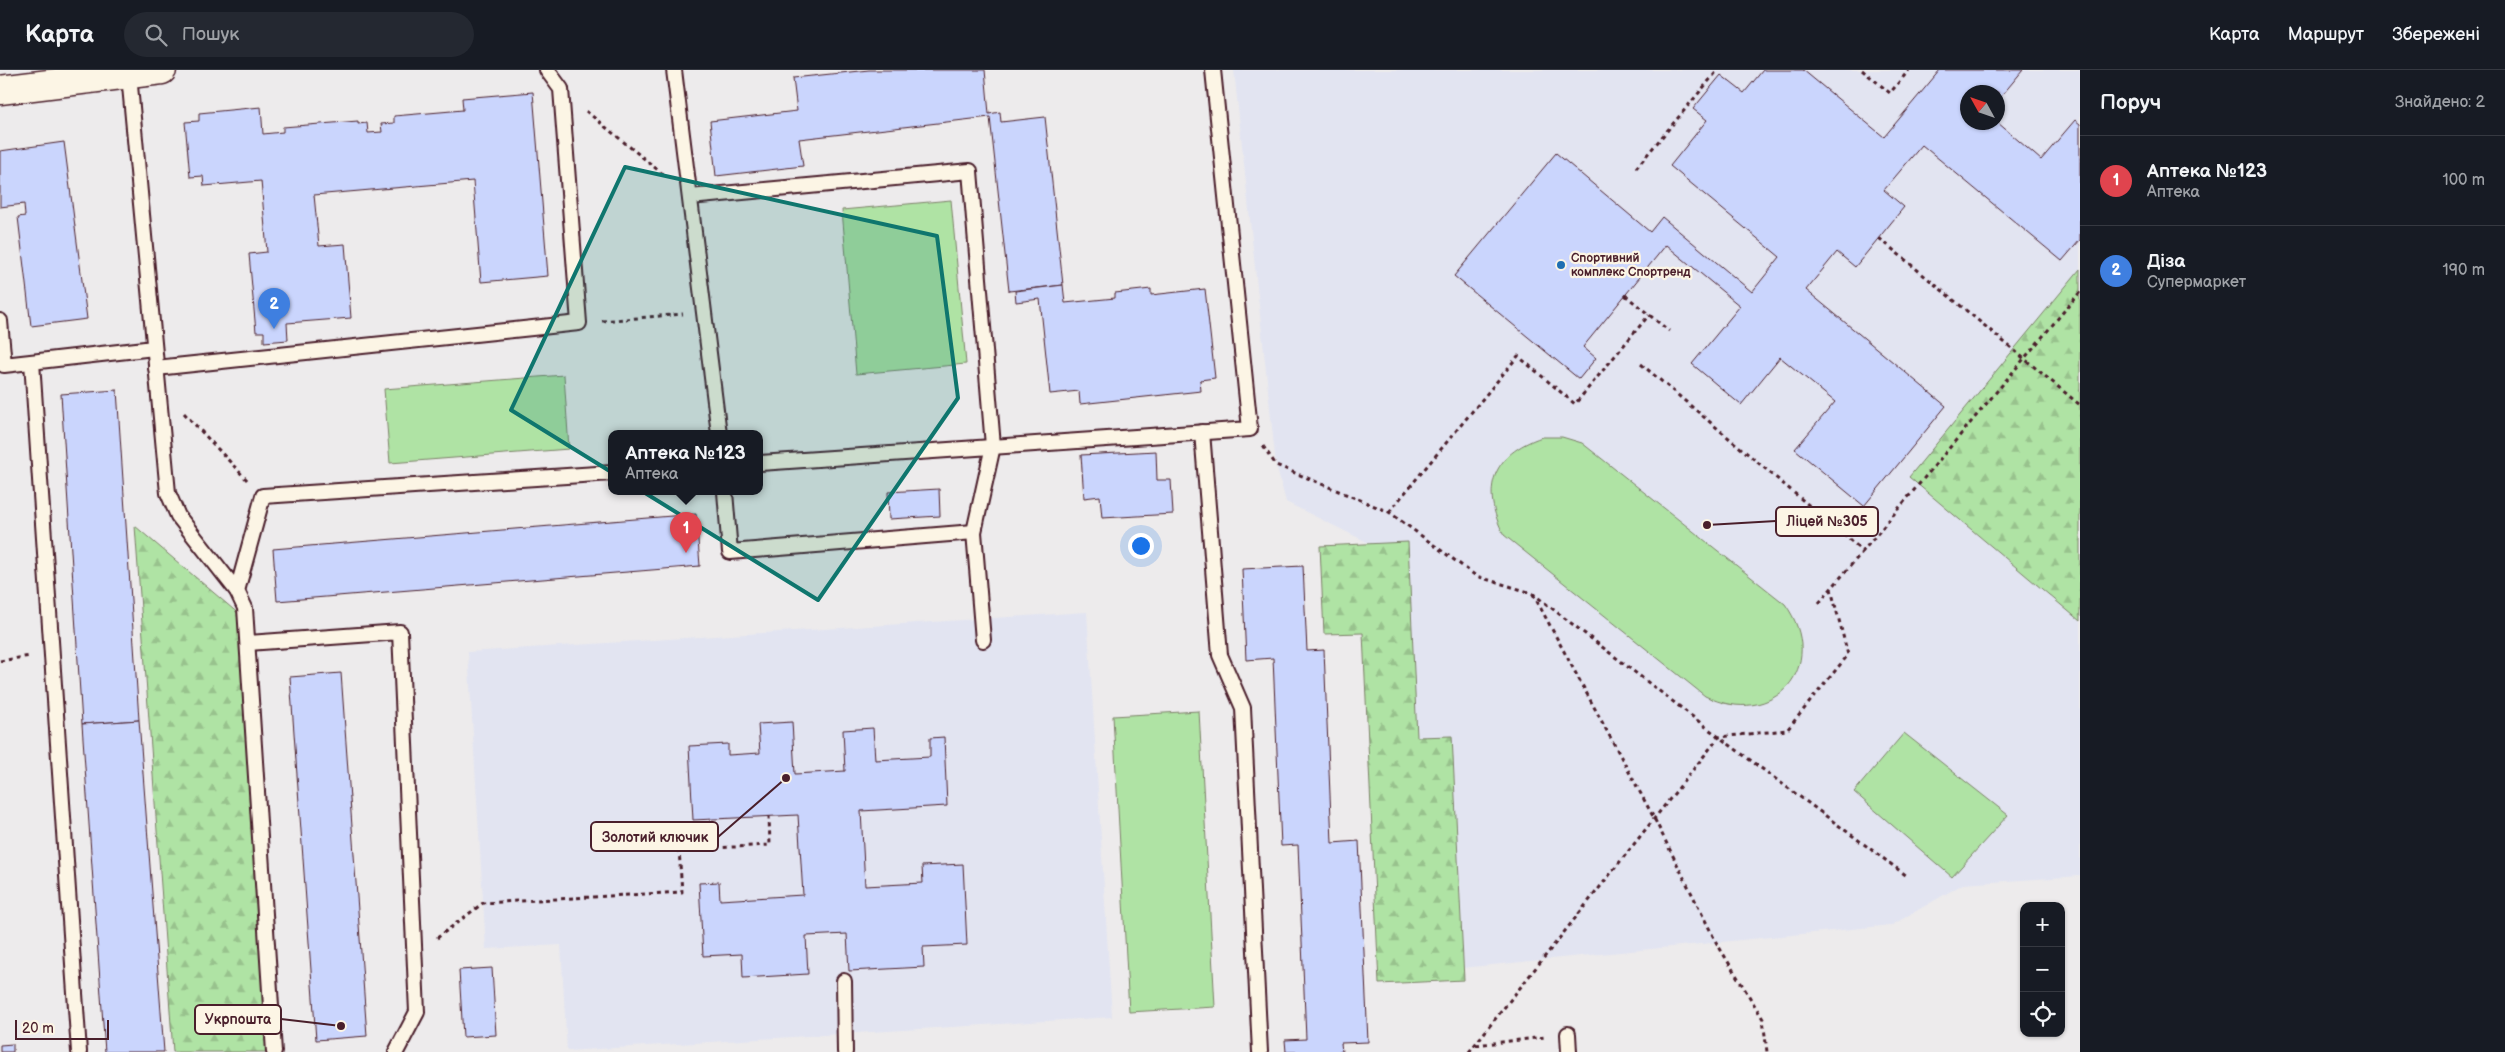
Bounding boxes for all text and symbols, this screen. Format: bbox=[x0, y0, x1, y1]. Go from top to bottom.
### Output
search box bbox=[124, 12, 474, 57]
text: Карта bbox=[25, 20, 94, 49]
icon: search bbox=[142, 21, 170, 49]
text: Пошук bbox=[182, 23, 239, 46]
text: Карта bbox=[2209, 24, 2260, 45]
text: Маршрут bbox=[2288, 24, 2364, 45]
text: Збережені bbox=[2392, 24, 2480, 45]
north arrow bbox=[1960, 85, 2005, 130]
text: Поруч bbox=[2100, 90, 2161, 115]
text: Знайдено: 2 bbox=[2395, 93, 2485, 112]
text: Аптека №123 bbox=[2147, 160, 2267, 183]
text: 1 bbox=[2113, 171, 2119, 190]
text: 100 m bbox=[2442, 171, 2485, 190]
text: Аптека bbox=[2147, 183, 2200, 202]
text: Діза bbox=[2147, 250, 2185, 273]
place label: Спортивний комплекс Спортренд bbox=[1571, 251, 1691, 280]
marker: Спортивний комплекс Спортренд bbox=[1555, 259, 1567, 271]
text: 2 bbox=[2111, 261, 2121, 280]
text: 190 m bbox=[2443, 261, 2485, 280]
text: Супермаркет bbox=[2147, 273, 2246, 292]
pin: 2 bbox=[258, 288, 290, 329]
popup bbox=[608, 430, 763, 495]
text: Аптека №123 bbox=[625, 442, 746, 465]
text: Аптека bbox=[625, 465, 678, 484]
callout: Ліцей №305 bbox=[1776, 507, 1878, 536]
pin: 1 bbox=[670, 512, 702, 553]
text: Ліцей №305 bbox=[1785, 513, 1868, 530]
your location bbox=[1128, 533, 1154, 559]
callout: Золотий ключик bbox=[591, 822, 718, 851]
text: Золотий ключик bbox=[602, 829, 709, 846]
map controls bbox=[2020, 902, 2065, 1037]
button: + bbox=[2020, 902, 2065, 947]
button: − bbox=[2020, 947, 2065, 992]
button: locate bbox=[2020, 992, 2065, 1037]
callout: Укрпошта bbox=[195, 1005, 281, 1034]
text: Укрпошта bbox=[205, 1011, 272, 1028]
scale bar bbox=[15, 1017, 109, 1040]
text: 20 m bbox=[22, 1020, 54, 1037]

